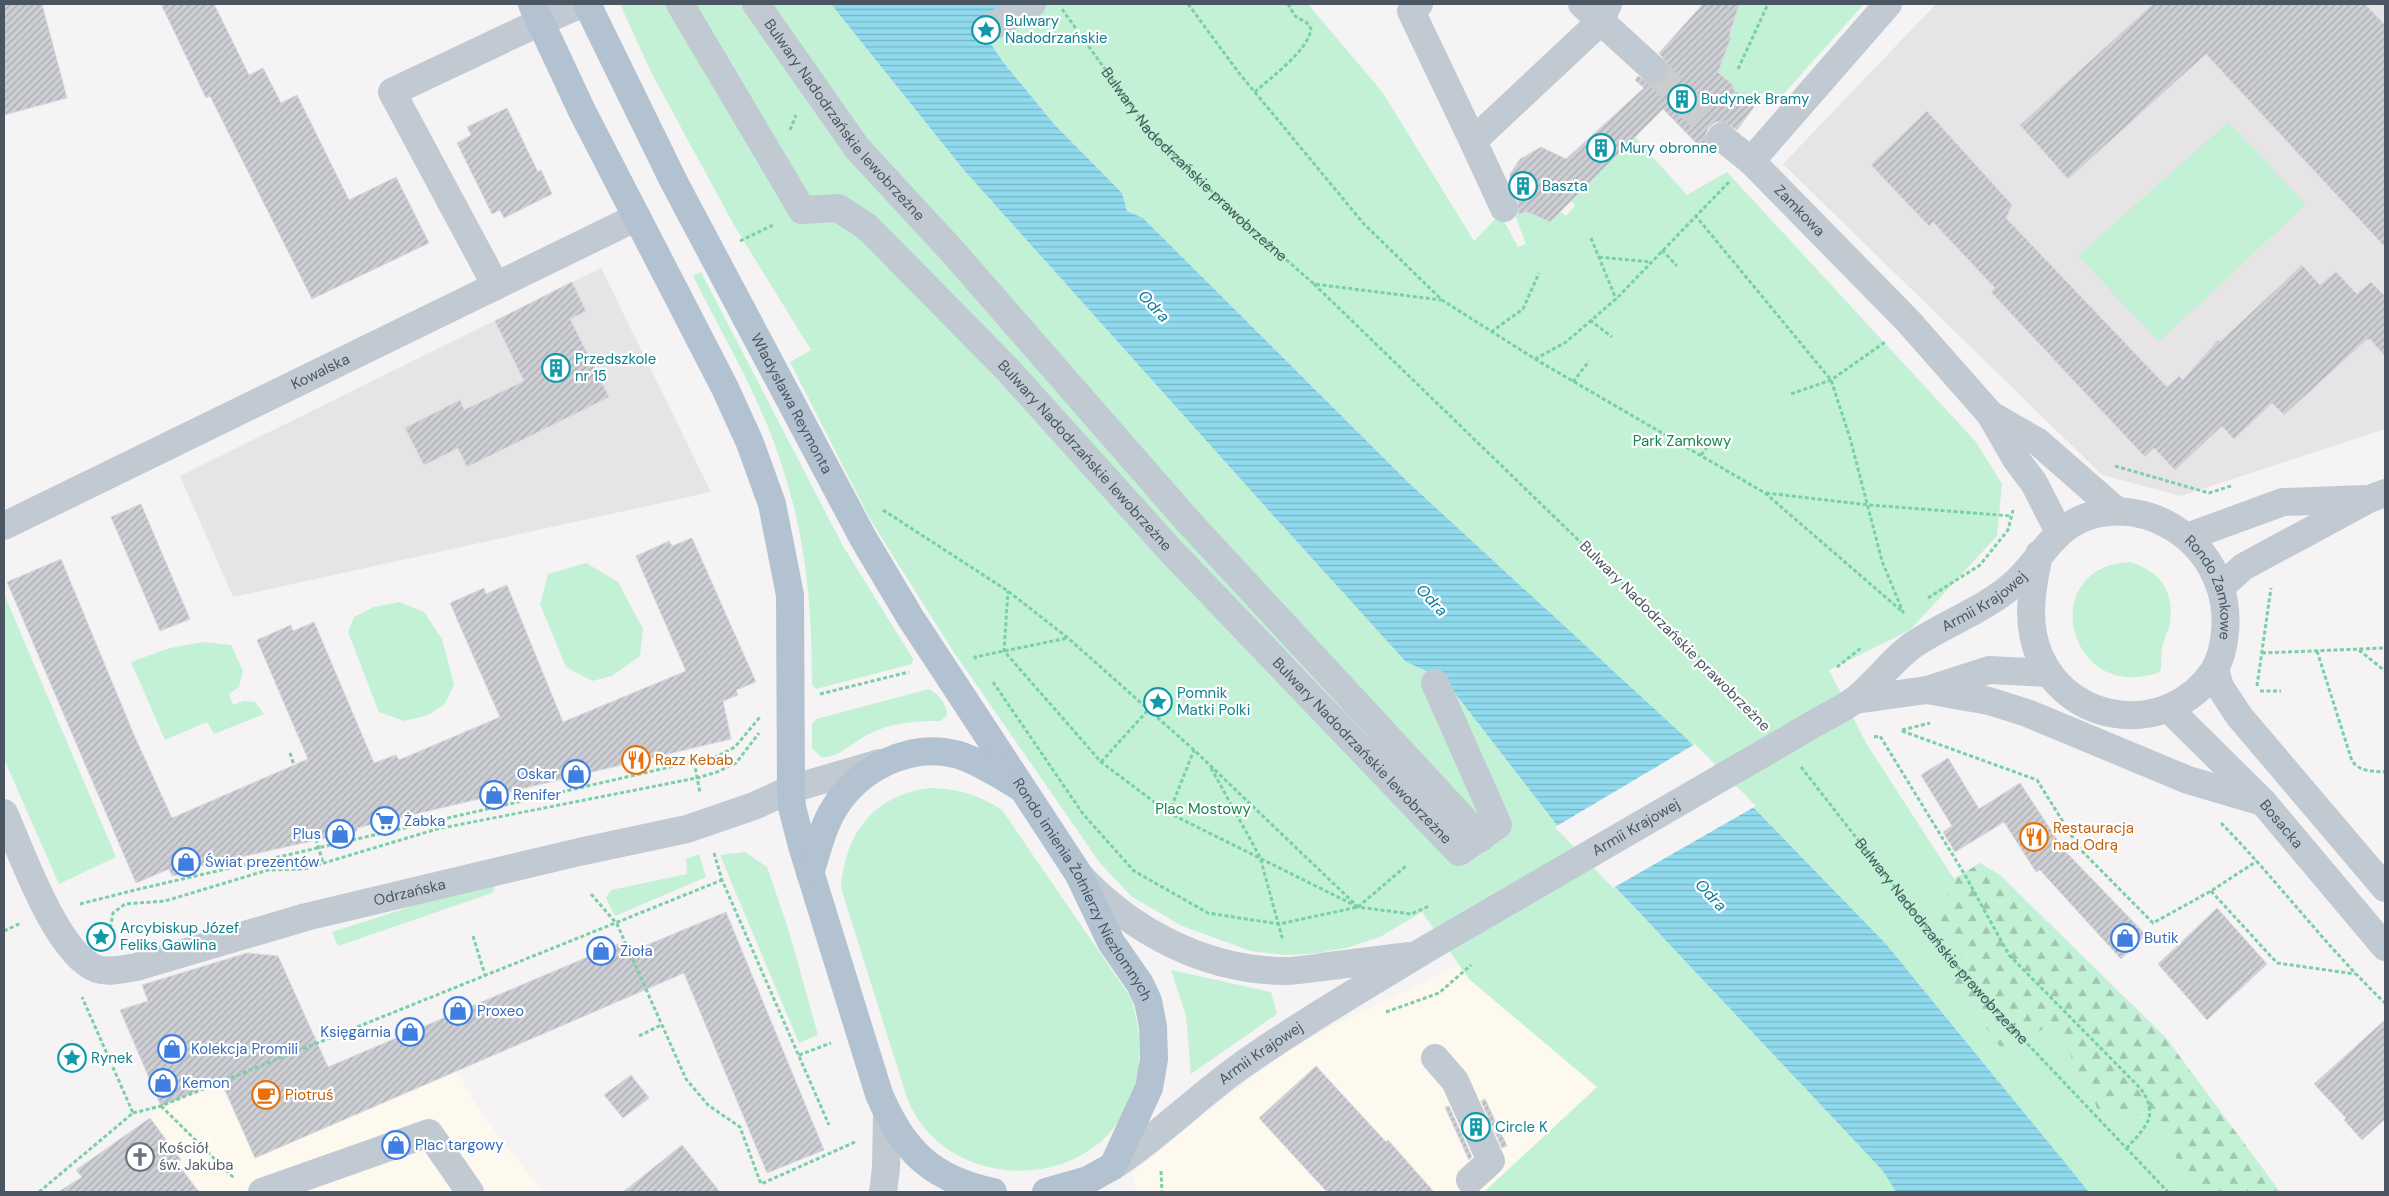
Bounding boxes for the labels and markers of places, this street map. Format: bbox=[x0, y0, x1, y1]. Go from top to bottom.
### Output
place label: Bulwary Nadodrzańskie bbox=[1005, 11, 1108, 48]
place icon: Bulwary Nadodrzańskie bbox=[971, 15, 1001, 45]
building icon: Budynek Bramy bbox=[1667, 84, 1697, 114]
place label: Budynek Bramy bbox=[1701, 89, 1810, 109]
building icon: Mury obronne bbox=[1586, 133, 1616, 163]
place label: Mury obronne bbox=[1620, 138, 1717, 158]
building icon: Baszta bbox=[1508, 171, 1538, 201]
place label: Baszta bbox=[1542, 176, 1588, 196]
place label: Przedszkole nr 15 bbox=[575, 349, 656, 386]
building icon: Przedszkole nr 15 bbox=[541, 353, 571, 383]
place label: Pomnik Matki Polki bbox=[1177, 683, 1250, 720]
place icon: Pomnik Matki Polki bbox=[1143, 687, 1173, 717]
restaurant icon: Razz Kebab bbox=[621, 745, 651, 775]
place label: Razz Kebab bbox=[655, 750, 733, 770]
shop icon: Oskar bbox=[561, 759, 591, 789]
place label: Oskar bbox=[517, 764, 557, 784]
shop icon: Renifer bbox=[479, 780, 509, 810]
place label: Renifer bbox=[513, 785, 562, 805]
supermarket icon: Żabka bbox=[370, 806, 400, 836]
place label: Żabka bbox=[404, 811, 445, 831]
place label: Restauracja nad Odrą bbox=[2053, 818, 2134, 855]
shop icon: Plus bbox=[325, 819, 355, 849]
restaurant icon: Restauracja nad Odrą bbox=[2019, 822, 2049, 852]
place label: Plus bbox=[293, 824, 321, 844]
shop icon: Świat prezentów bbox=[171, 847, 201, 877]
place label: Świat prezentów bbox=[205, 852, 320, 872]
place label: Arcybiskup Józef Feliks Gawlina bbox=[120, 918, 239, 955]
place icon: Arcybiskup Józef Feliks Gawlina bbox=[86, 922, 116, 952]
shop icon: Butik bbox=[2110, 923, 2140, 953]
place label: Butik bbox=[2144, 928, 2179, 948]
shop icon: Zioła bbox=[586, 936, 616, 966]
place label: Zioła bbox=[620, 941, 653, 961]
shop icon: Proxeo bbox=[443, 996, 473, 1026]
place label: Proxeo bbox=[477, 1001, 524, 1021]
shop icon: Księgarnia bbox=[395, 1017, 425, 1047]
place label: Księgarnia bbox=[320, 1022, 391, 1042]
shop icon: Kolekcja Promili bbox=[157, 1034, 187, 1064]
place label: Kolekcja Promili bbox=[191, 1039, 298, 1059]
place icon: Rynek bbox=[57, 1043, 87, 1073]
place label: Rynek bbox=[91, 1048, 133, 1068]
shop icon: Kemon bbox=[148, 1068, 178, 1098]
place label: Kemon bbox=[182, 1073, 230, 1093]
cafe icon: Piotruś bbox=[251, 1080, 281, 1110]
place label: Piotruś bbox=[285, 1085, 333, 1105]
building icon: Circle K bbox=[1461, 1112, 1491, 1142]
place label: Circle K bbox=[1495, 1117, 1548, 1137]
shop icon: Plac targowy bbox=[381, 1130, 411, 1160]
place label: Plac targowy bbox=[415, 1135, 504, 1155]
place label: Kościół św. Jakuba bbox=[159, 1138, 234, 1175]
church icon: Kościół św. Jakuba bbox=[125, 1142, 155, 1172]

